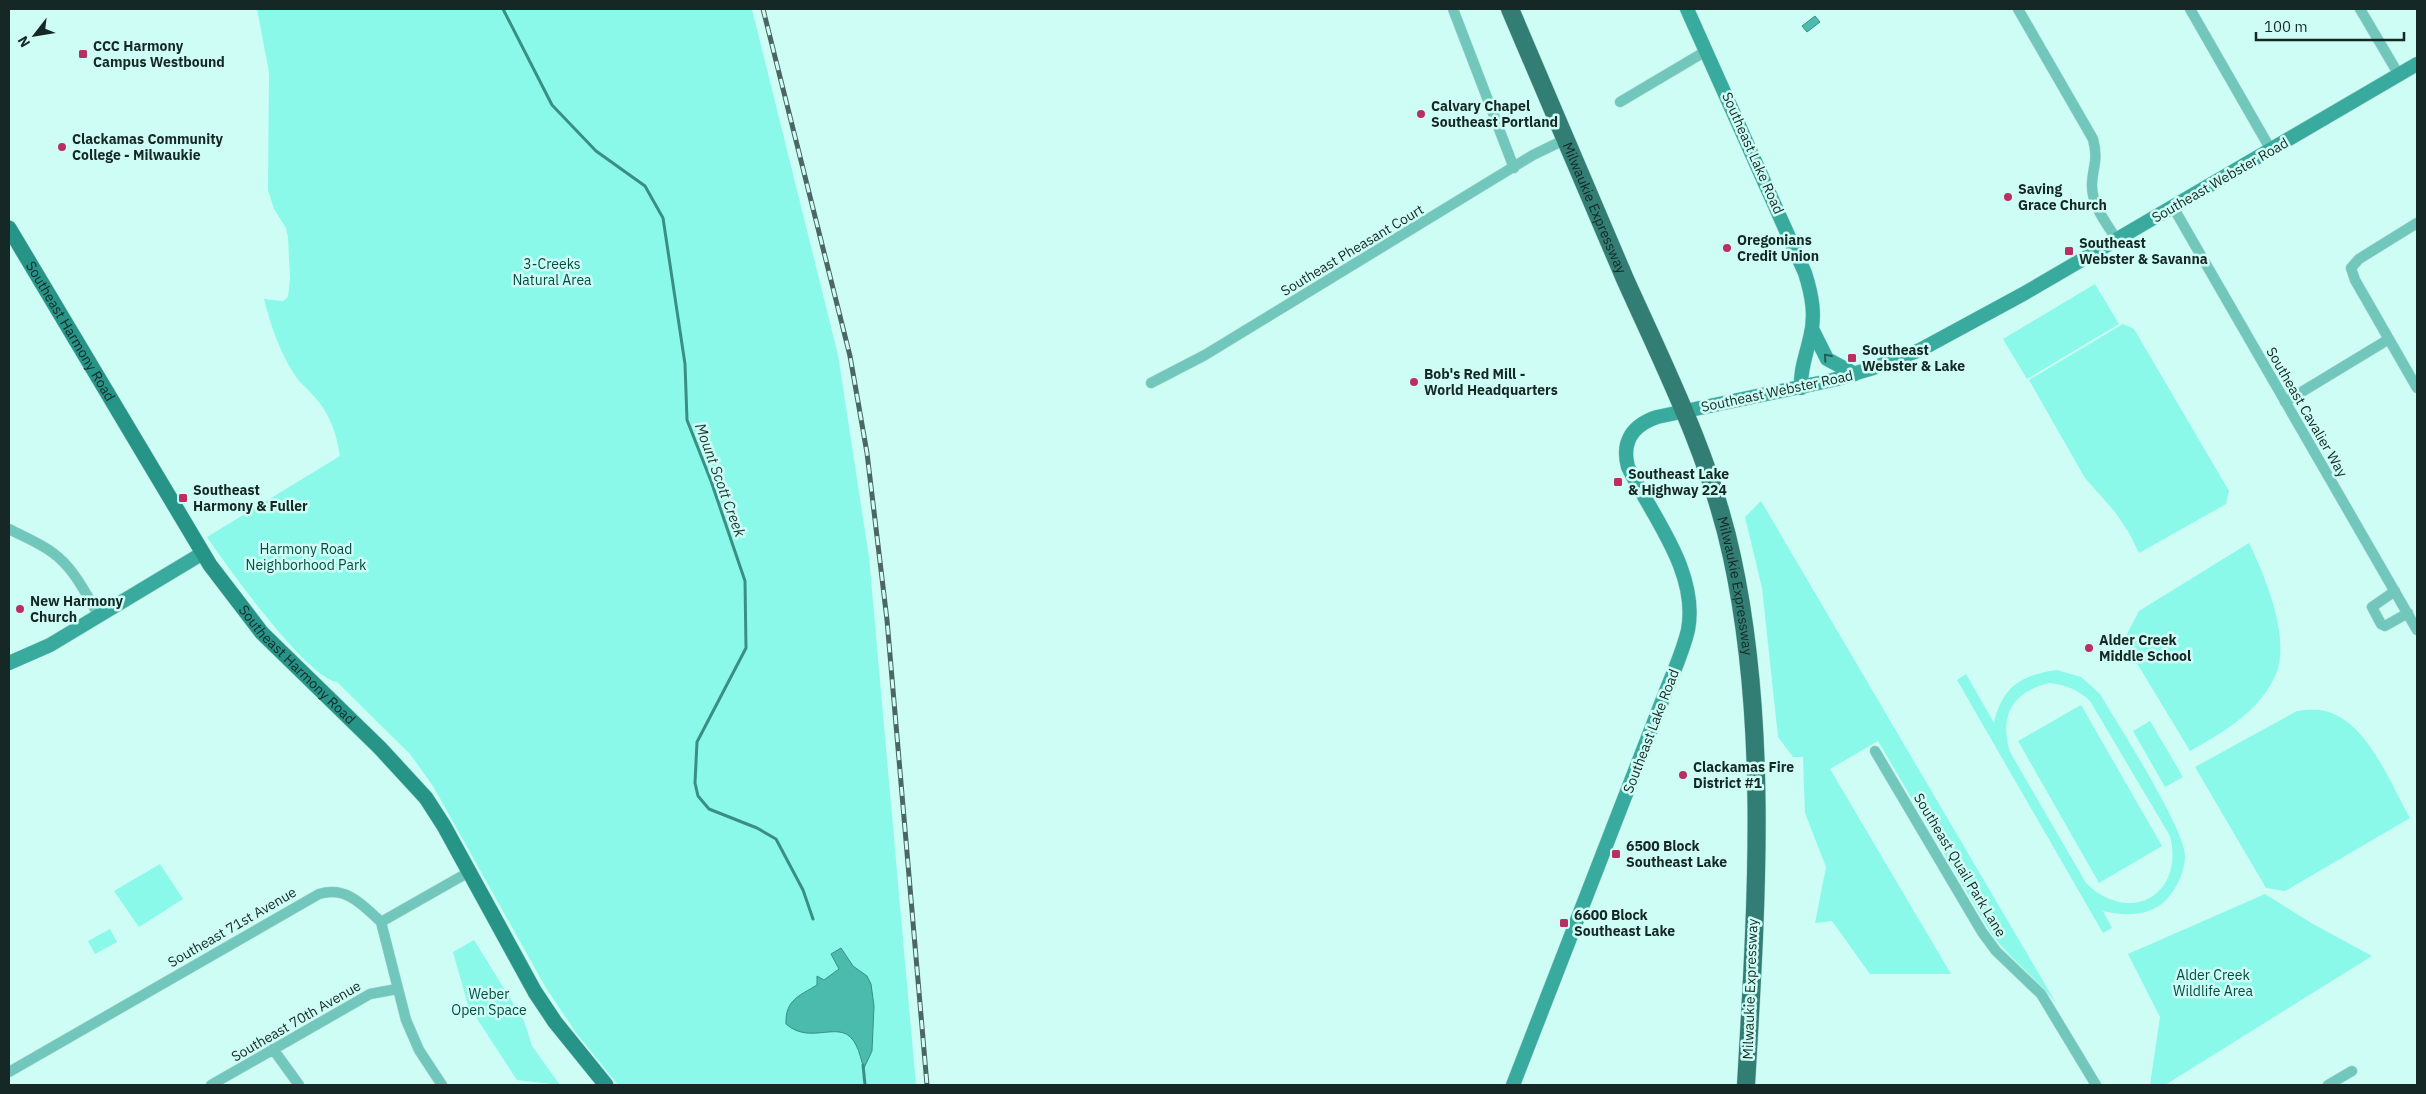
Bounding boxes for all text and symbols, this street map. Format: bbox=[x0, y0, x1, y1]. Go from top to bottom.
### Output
north arrow bbox=[10, 10, 60, 60]
scale bar bbox=[2256, 10, 2404, 42]
text: 100 m bbox=[2264, 17, 2308, 36]
text: N bbox=[14, 33, 34, 51]
place label: CCC Harmony Campus Westbound bbox=[93, 37, 225, 71]
marker: CCC Harmony Campus Westbound bbox=[77, 48, 89, 60]
street label: Southeast Lake Road bbox=[1718, 89, 1788, 217]
place label: Calvary Chapel Southeast Portland bbox=[1431, 97, 1558, 131]
marker: Calvary Chapel Southeast Portland bbox=[1415, 108, 1427, 120]
place label: Clackamas Community College - Milwaukie bbox=[72, 130, 224, 164]
street label: Southeast Webster Road bbox=[2148, 133, 2292, 227]
street label: Milwaukie Expressway bbox=[1559, 139, 1631, 276]
marker: Clackamas Community College - Milwaukie bbox=[56, 141, 68, 153]
place label: Saving Grace Church bbox=[2018, 180, 2107, 214]
marker: Saving Grace Church bbox=[2002, 191, 2014, 203]
street label: Southeast Pheasant Court bbox=[1277, 200, 1427, 300]
place label: Oregonians Credit Union bbox=[1737, 231, 1819, 265]
place label: Southeast Webster & Savanna bbox=[2079, 234, 2208, 268]
marker: Oregonians Credit Union bbox=[1721, 242, 1733, 254]
marker: Southeast Webster & Savanna bbox=[2063, 245, 2075, 257]
park label: 3-Creeks Natural Area bbox=[512, 255, 592, 289]
street label: Southeast Harmony Road bbox=[22, 258, 119, 404]
place label: Southeast Webster & Lake bbox=[1862, 341, 1965, 375]
street label: Southeast Cavalier Way bbox=[2262, 344, 2352, 480]
marker: Southeast Webster & Lake bbox=[1846, 352, 1858, 364]
one-way arrow bbox=[1824, 354, 1833, 363]
place label: Bob's Red Mill - World Headquarters bbox=[1424, 365, 1558, 399]
street label: Southeast Webster Road bbox=[1699, 366, 1855, 416]
marker: Bob's Red Mill - World Headquarters bbox=[1408, 376, 1420, 388]
water label: Mount Scott Creek bbox=[691, 420, 750, 540]
place label: Southeast Lake & Highway 224 bbox=[1628, 465, 1729, 499]
marker: Southeast Lake & Highway 224 bbox=[1612, 476, 1624, 488]
place label: Southeast Harmony & Fuller bbox=[193, 481, 308, 515]
marker: Southeast Harmony & Fuller bbox=[177, 492, 189, 504]
street label: Milwaukie Expressway bbox=[1713, 514, 1757, 656]
park label: Harmony Road Neighborhood Park bbox=[246, 540, 367, 574]
place label: New Harmony Church bbox=[30, 592, 123, 626]
street label: Southeast Harmony Road bbox=[235, 601, 359, 728]
marker: New Harmony Church bbox=[14, 603, 26, 615]
place label: Alder Creek Middle School bbox=[2099, 631, 2191, 665]
marker: Alder Creek Middle School bbox=[2083, 642, 2095, 654]
street label: Southeast Lake Road bbox=[1619, 666, 1683, 796]
place label: Clackamas Fire District #1 bbox=[1693, 758, 1794, 792]
marker: Clackamas Fire District #1 bbox=[1677, 769, 1689, 781]
street label: Southeast Quail Park Lane bbox=[1910, 790, 2010, 940]
place label: 6500 Block Southeast Lake bbox=[1626, 837, 1727, 871]
marker: 6500 Block Southeast Lake bbox=[1610, 848, 1622, 860]
street label: Southeast 71st Avenue bbox=[165, 883, 300, 971]
place label: 6600 Block Southeast Lake bbox=[1574, 906, 1675, 940]
marker: 6600 Block Southeast Lake bbox=[1558, 917, 1570, 929]
street label: Milwaukie Expressway bbox=[1739, 918, 1761, 1060]
park label: Alder Creek Wildlife Area bbox=[2173, 966, 2253, 1000]
street label: Southeast 70th Avenue bbox=[228, 976, 364, 1065]
park label: Weber Open Space bbox=[451, 985, 527, 1019]

